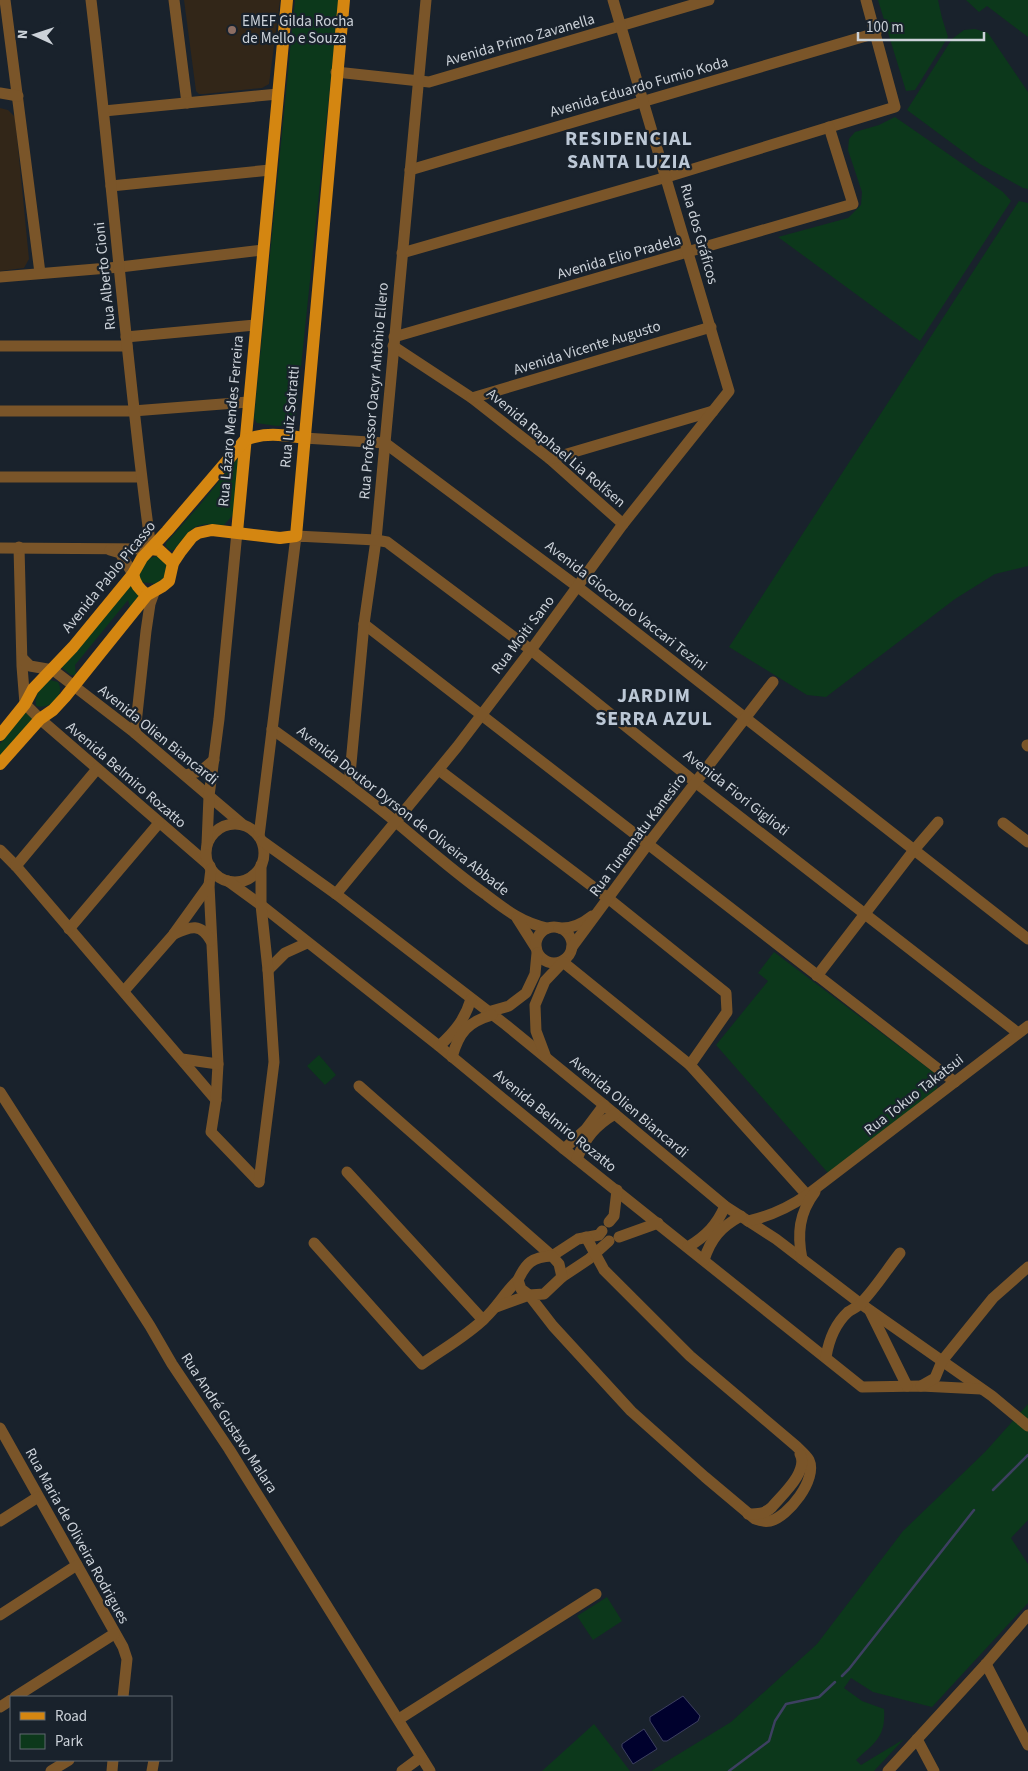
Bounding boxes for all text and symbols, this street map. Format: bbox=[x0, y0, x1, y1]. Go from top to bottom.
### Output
street label: Avenida Primo Zavanella bbox=[443, 9, 597, 71]
north arrow bbox=[10, 10, 60, 60]
scale bar bbox=[858, 10, 984, 42]
place label: EMEF Gilda Rocha de Mello e Souza bbox=[242, 11, 354, 49]
text: 100 m bbox=[866, 17, 904, 38]
marker: EMEF Gilda Rocha de Mello e Souza bbox=[226, 24, 238, 36]
text: N bbox=[13, 29, 33, 40]
street label: Avenida Eduardo Fumio Koda bbox=[547, 51, 731, 123]
district label: RESIDENCIAL SANTA LUZIA bbox=[565, 125, 693, 176]
street label: Rua dos Gráficos bbox=[675, 181, 723, 287]
street label: Rua Alberto Cioni bbox=[89, 221, 121, 331]
street label: Avenida Elio Pradela bbox=[555, 229, 683, 285]
street label: Rua Professor Oacyr Antônio Ellero bbox=[354, 282, 394, 500]
street label: Avenida Vicente Augusto bbox=[511, 316, 663, 380]
street label: Rua Lázaro Mendes Ferreira bbox=[213, 334, 249, 508]
street label: Rua Luiz Sotratti bbox=[275, 365, 305, 469]
street label: Avenida Raphael Lia Rolfsen bbox=[482, 383, 630, 513]
street label: Avenida Pablo Picasso bbox=[57, 516, 161, 638]
street label: Avenida Giocondo Vaccari Tezini bbox=[540, 536, 712, 676]
street label: Rua Moiti Sano bbox=[486, 591, 560, 679]
street label: Avenida Olien Biancardi bbox=[94, 680, 222, 790]
district label: JARDIM SERRA AZUL bbox=[595, 682, 713, 733]
street label: Avenida Belmiro Rozatto bbox=[61, 717, 191, 833]
street label: Avenida Doutor Dyrson de Oliveira Abbade bbox=[292, 721, 514, 901]
street label: Avenida Fiori Giglioti bbox=[679, 745, 793, 841]
street label: Rua Tunematu Kanesiro bbox=[585, 769, 691, 901]
street label: Rua Tokuo Takatsui bbox=[860, 1049, 968, 1141]
street label: Avenida Olien Biancardi bbox=[565, 1051, 693, 1163]
street label: Avenida Belmiro Rozatto bbox=[489, 1065, 621, 1177]
street label: Rua André Gustavo Malara bbox=[176, 1349, 282, 1497]
street label: Rua Maria de Oliveira Rodrigues bbox=[20, 1444, 134, 1628]
legend bbox=[10, 1696, 172, 1761]
text: Road bbox=[55, 1706, 87, 1727]
text: Park bbox=[55, 1731, 84, 1752]

